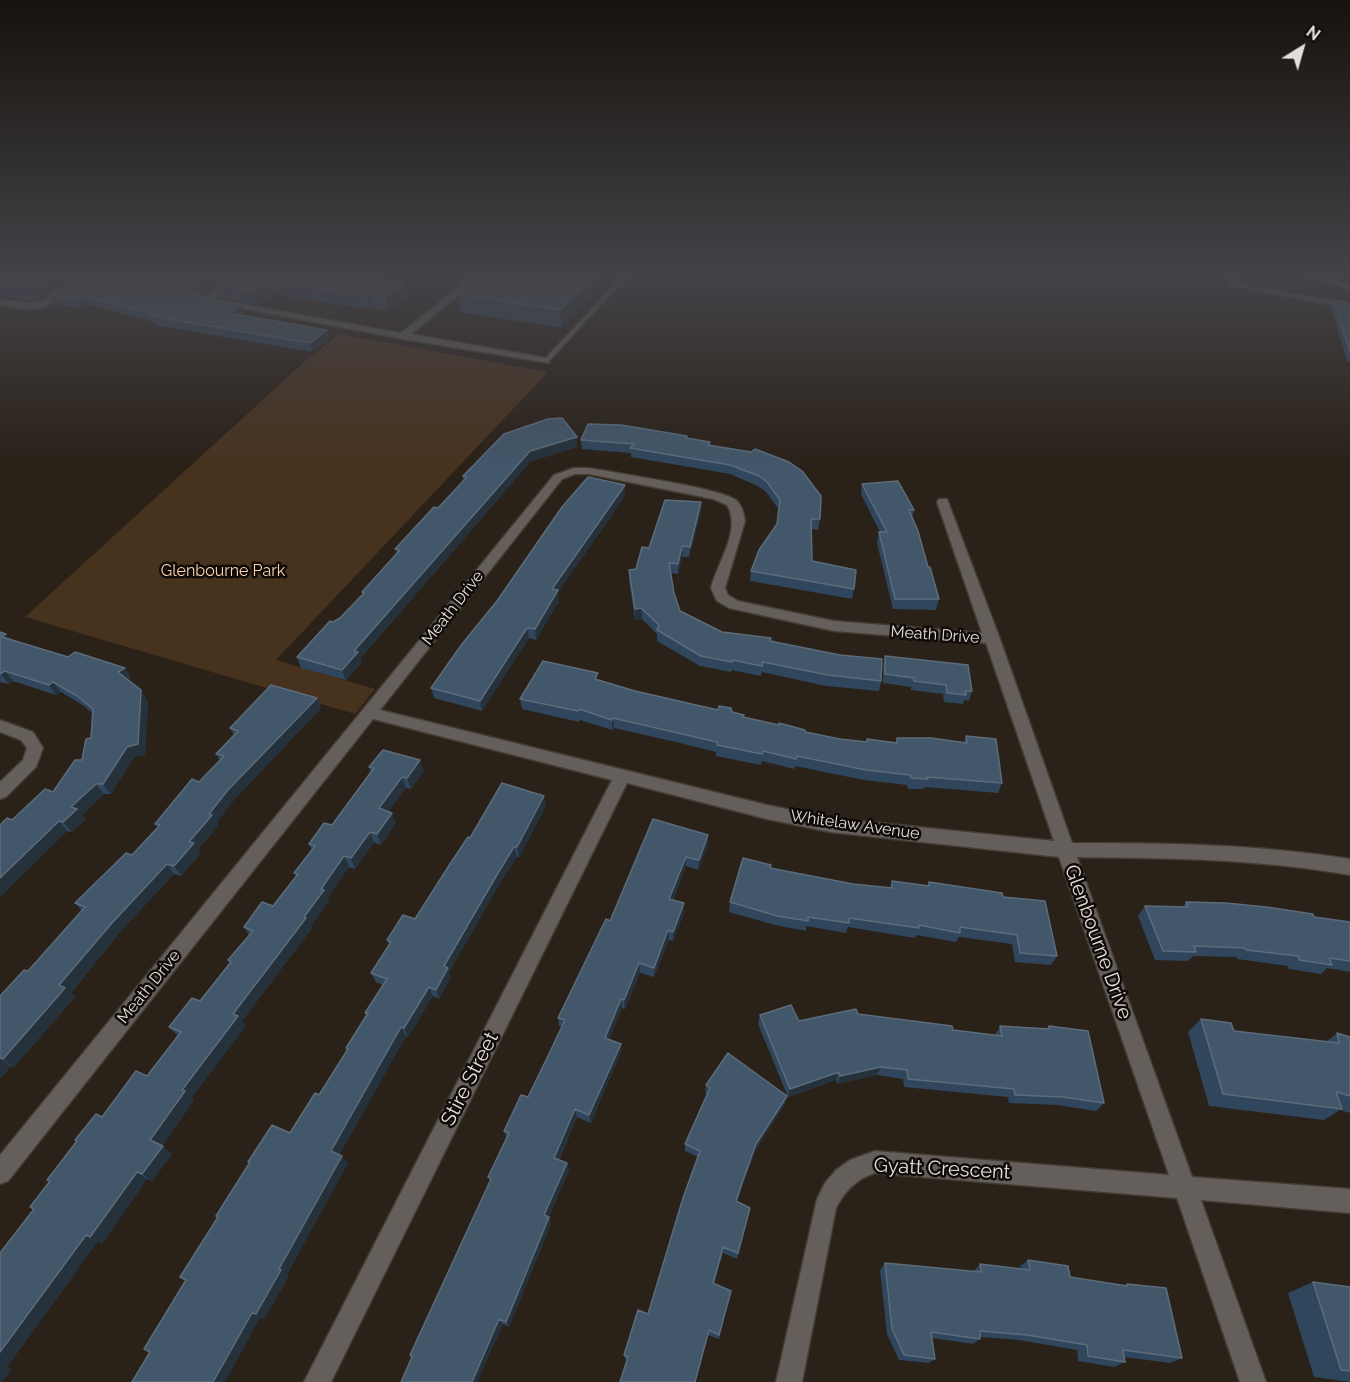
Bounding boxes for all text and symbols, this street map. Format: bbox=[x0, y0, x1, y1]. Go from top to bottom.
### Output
north arrow bbox=[1272, 18, 1332, 78]
text: N bbox=[1303, 22, 1324, 44]
park label: Glenbourne Park bbox=[161, 561, 285, 581]
street label: Meath Drive bbox=[418, 567, 488, 649]
street label: Meath Drive bbox=[890, 622, 980, 648]
street label: Whitelaw Avenue bbox=[789, 806, 921, 844]
street label: Glenbourne Drive bbox=[1059, 862, 1137, 1022]
street label: Meath Drive bbox=[114, 946, 184, 1028]
street label: Stire Street bbox=[436, 1028, 504, 1130]
street label: Gyatt Crescent bbox=[873, 1153, 1011, 1185]

